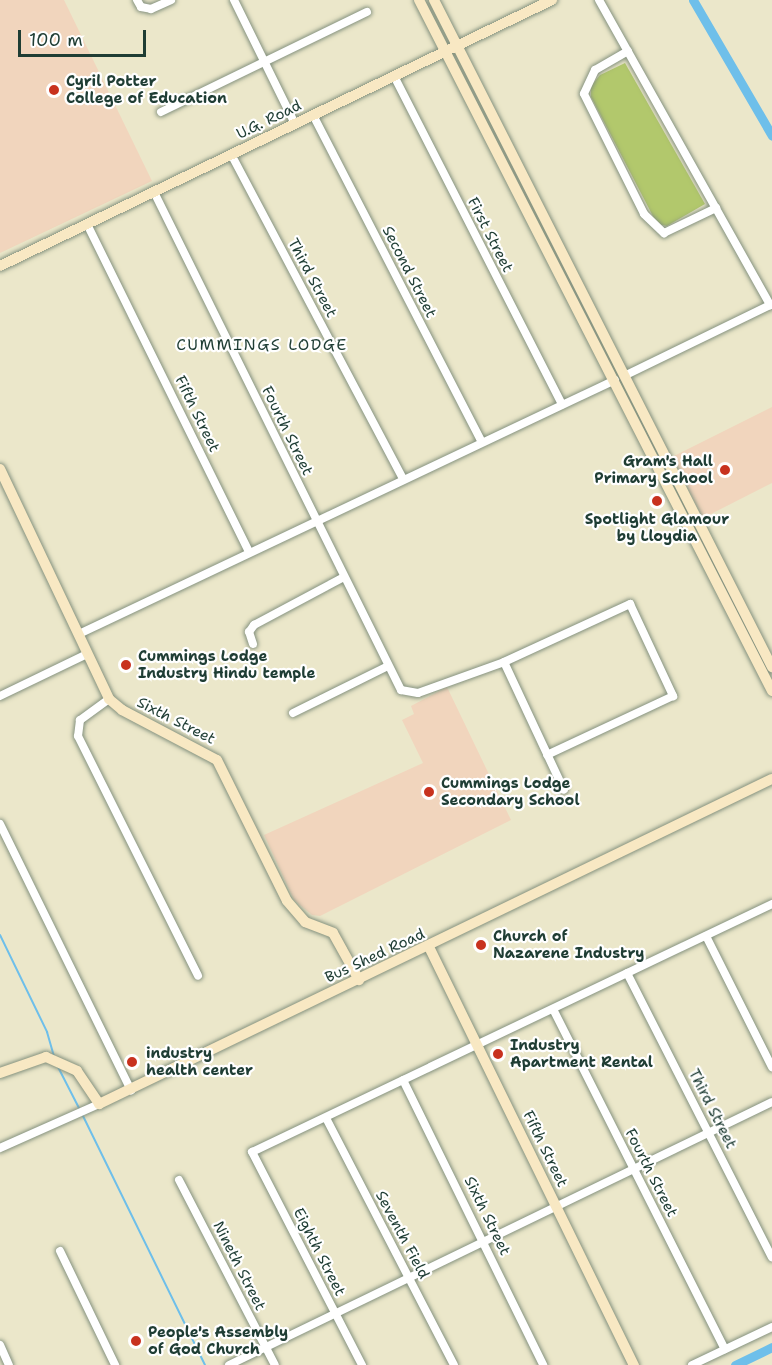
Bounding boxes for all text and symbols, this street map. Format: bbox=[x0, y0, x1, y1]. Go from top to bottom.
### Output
scale bar bbox=[21, 18, 148, 56]
text: 100 m bbox=[29, 28, 83, 52]
place label: Cyril Potter College of Education bbox=[66, 72, 227, 107]
marker: Cyril Potter College of Education bbox=[47, 83, 61, 97]
street label: U.G. Road bbox=[234, 97, 304, 143]
street label: First Street bbox=[463, 195, 517, 275]
street label: Second Street bbox=[378, 223, 440, 321]
street label: Third Street bbox=[284, 235, 340, 321]
district label: CUMMINGS LODGE bbox=[176, 335, 348, 355]
street label: Fifth Street bbox=[171, 373, 223, 455]
street label: Fourth Street bbox=[258, 383, 316, 479]
place label: Gram's Hall Primary School bbox=[594, 452, 713, 487]
marker: Gram's Hall Primary School bbox=[718, 463, 732, 477]
marker: Spotlight Glamour by Lloydia bbox=[650, 494, 664, 508]
place label: Spotlight Glamour by Lloydia bbox=[585, 510, 729, 545]
place label: Cummings Lodge Industry Hindu temple bbox=[138, 647, 315, 682]
marker: Cummings Lodge Industry Hindu temple bbox=[119, 658, 133, 672]
street label: Sixth Street bbox=[134, 694, 218, 748]
place label: Cummings Lodge Secondary School bbox=[441, 774, 580, 809]
marker: Cummings Lodge Secondary School bbox=[422, 785, 436, 799]
street label: Bus Shed Road bbox=[322, 925, 428, 987]
place label: Church of Nazarene Industry bbox=[493, 927, 645, 962]
marker: Church of Nazarene Industry bbox=[474, 938, 488, 952]
place label: Industry Apartment Rental bbox=[510, 1036, 653, 1071]
place label: industry health center bbox=[146, 1044, 253, 1079]
marker: Industry Apartment Rental bbox=[491, 1047, 505, 1061]
marker: industry health center bbox=[123, 1053, 141, 1071]
street label: Third Street bbox=[684, 1066, 740, 1152]
street label: Fifth Street bbox=[519, 1108, 571, 1190]
street label: Fourth Street bbox=[621, 1126, 681, 1220]
street label: Sixth Street bbox=[460, 1174, 514, 1258]
street label: Seventh Field bbox=[371, 1188, 433, 1282]
street label: Eighth Street bbox=[289, 1205, 349, 1299]
street label: Nineth Street bbox=[209, 1218, 269, 1314]
place label: People's Assembly of God Church bbox=[148, 1323, 288, 1358]
marker: People's Assembly of God Church bbox=[129, 1334, 143, 1348]

